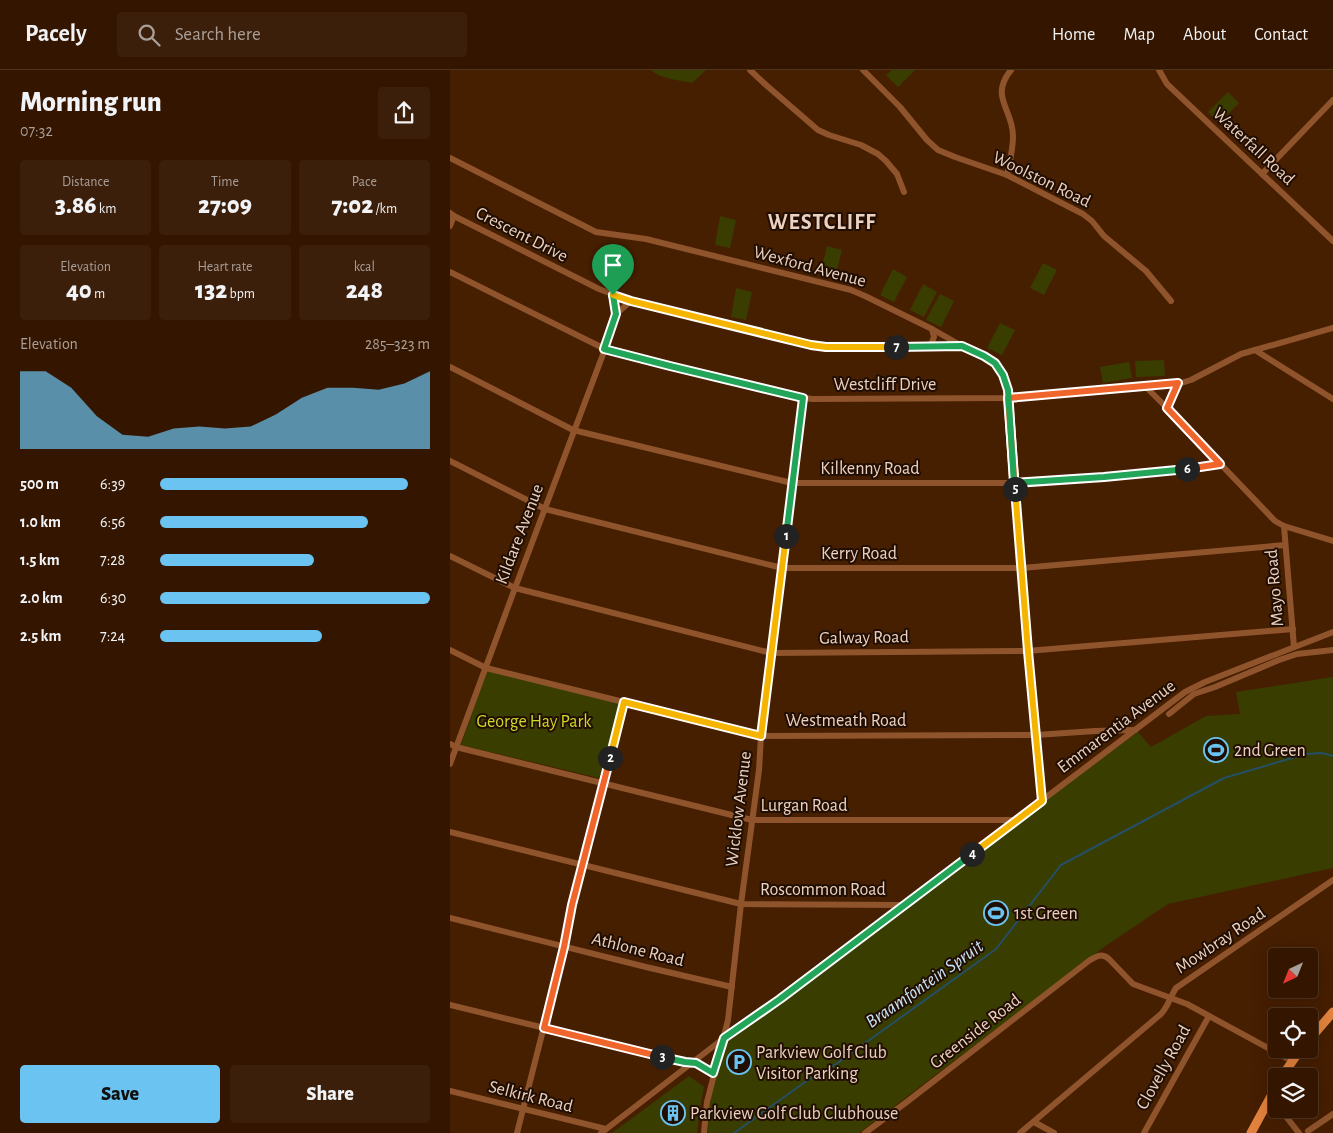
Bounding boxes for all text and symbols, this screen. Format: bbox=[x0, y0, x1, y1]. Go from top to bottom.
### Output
search box bbox=[117, 12, 467, 57]
icon: search bbox=[135, 21, 163, 49]
text: Pacely bbox=[25, 22, 87, 46]
text: Search here bbox=[175, 25, 261, 44]
text: Home bbox=[1052, 26, 1095, 44]
text: Map bbox=[1123, 26, 1155, 44]
text: About bbox=[1183, 26, 1226, 44]
text: Contact bbox=[1254, 26, 1308, 44]
button: share bbox=[378, 87, 430, 139]
text: Morning run bbox=[20, 89, 162, 117]
street label: Waterfall Road bbox=[1209, 105, 1298, 189]
text: 07:32 bbox=[20, 123, 53, 139]
street label: Woolston Road bbox=[990, 149, 1093, 211]
text: Distance bbox=[62, 175, 109, 189]
text: Time bbox=[211, 175, 239, 189]
text: Pace bbox=[352, 175, 377, 189]
text: 3.86 bbox=[55, 193, 96, 218]
text: 27:09 bbox=[198, 193, 252, 218]
text: 7:02 bbox=[332, 193, 373, 218]
text: km bbox=[96, 202, 116, 216]
text: /km bbox=[373, 202, 397, 216]
street label: Crescent Drive bbox=[473, 204, 570, 266]
district label: WESTCLIFF bbox=[768, 211, 876, 233]
street label: Wexford Avenue bbox=[752, 243, 868, 291]
pin bbox=[592, 244, 634, 295]
icon: arrive bbox=[599, 251, 627, 279]
text: Elevation bbox=[60, 260, 111, 274]
text: Heart rate bbox=[198, 260, 252, 274]
text: kcal bbox=[354, 260, 375, 274]
text: 40 bbox=[66, 278, 92, 303]
text: 132 bbox=[195, 278, 227, 303]
text: 248 bbox=[346, 278, 383, 303]
text: m bbox=[92, 287, 105, 301]
text: bpm bbox=[227, 287, 255, 301]
pin: 7 bbox=[884, 334, 908, 360]
text: Elevation bbox=[20, 336, 78, 352]
text: 285–323 m bbox=[365, 336, 430, 352]
text: 7 bbox=[893, 340, 900, 354]
street label: Westcliff Drive bbox=[834, 376, 936, 394]
pin: 6 bbox=[1174, 456, 1200, 482]
street label: Kilkenny Road bbox=[820, 460, 920, 478]
text: 6 bbox=[1184, 462, 1191, 476]
text: 500 m bbox=[20, 476, 59, 492]
text: 6:39 bbox=[100, 476, 125, 492]
pin: 5 bbox=[1002, 476, 1028, 502]
street label: Kildare Avenue bbox=[493, 482, 547, 587]
text: 5 bbox=[1012, 482, 1019, 496]
text: 1.0 km bbox=[20, 514, 61, 530]
text: 6:56 bbox=[100, 514, 125, 530]
pin: 1 bbox=[774, 524, 798, 548]
text: 1 bbox=[784, 529, 789, 543]
street label: Kerry Road bbox=[821, 545, 897, 563]
street label: Mayo Road bbox=[1263, 549, 1287, 627]
text: 1.5 km bbox=[20, 552, 60, 568]
text: 7:28 bbox=[100, 552, 125, 568]
text: 2.0 km bbox=[20, 590, 63, 606]
text: 6:30 bbox=[100, 590, 126, 606]
text: 2.5 km bbox=[20, 628, 61, 644]
text: 7:24 bbox=[100, 628, 125, 644]
street label: Galway Road bbox=[819, 628, 909, 648]
street label: Emmarentia Avenue bbox=[1054, 677, 1179, 777]
street label: Westmeath Road bbox=[786, 712, 906, 730]
park label: George Hay Park bbox=[476, 713, 592, 731]
sports icon: 2nd Green bbox=[1203, 737, 1229, 763]
place label: 2nd Green bbox=[1234, 742, 1306, 760]
pin: 2 bbox=[598, 746, 622, 770]
street label: Wicklow Avenue bbox=[723, 750, 755, 868]
text: 2 bbox=[607, 751, 614, 765]
street label: Lurgan Road bbox=[760, 797, 848, 815]
pin: 4 bbox=[960, 842, 984, 866]
text: 4 bbox=[969, 847, 976, 861]
street label: Roscommon Road bbox=[760, 881, 886, 899]
sports icon: 1st Green bbox=[983, 900, 1009, 926]
street label: Mowbray Road bbox=[1172, 904, 1269, 977]
place label: 1st Green bbox=[1014, 905, 1078, 923]
street label: Athlone Road bbox=[590, 930, 686, 970]
water label: Braamfontein Spruit bbox=[863, 936, 988, 1032]
north arrow bbox=[1268, 948, 1318, 998]
map controls bbox=[1268, 948, 1318, 1118]
street label: Greenside Road bbox=[927, 991, 1024, 1073]
button: locate bbox=[1268, 1008, 1318, 1058]
street label: Clovelly Road bbox=[1133, 1022, 1194, 1113]
pin: 3 bbox=[650, 1044, 674, 1070]
place label: Parkview Golf Club Visitor Parking bbox=[756, 1044, 887, 1083]
parking icon: Parkview Golf Club Visitor Parking bbox=[726, 1049, 752, 1075]
text: 3 bbox=[659, 1050, 666, 1064]
button: Save bbox=[20, 1065, 220, 1123]
button: Share bbox=[230, 1065, 430, 1123]
button: layers bbox=[1268, 1068, 1318, 1118]
street label: Selkirk Road bbox=[487, 1078, 575, 1116]
building icon: Parkview Golf Club Clubhouse bbox=[660, 1100, 686, 1126]
place label: Parkview Golf Club Clubhouse bbox=[690, 1105, 898, 1123]

